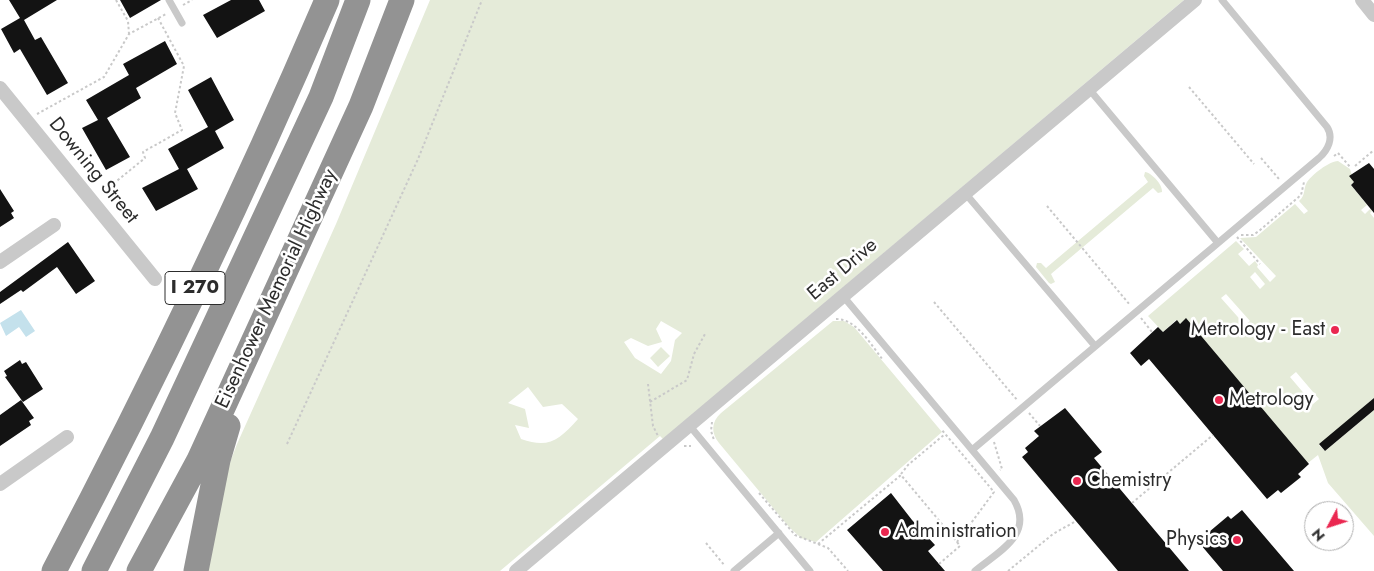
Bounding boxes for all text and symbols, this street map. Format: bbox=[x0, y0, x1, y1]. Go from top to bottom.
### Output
street label: Downing Street bbox=[43, 113, 143, 229]
street label: Eisenhower Memorial Highway bbox=[211, 166, 343, 412]
street label: East Drive bbox=[803, 234, 883, 306]
road number: I 270 bbox=[165, 272, 225, 304]
place label: Metrology - East bbox=[1191, 318, 1325, 342]
marker: Metrology - East bbox=[1329, 324, 1341, 336]
place label: Metrology bbox=[1229, 388, 1313, 412]
marker: Metrology bbox=[1213, 394, 1225, 406]
place label: Chemistry bbox=[1087, 469, 1171, 493]
marker: Chemistry bbox=[1071, 475, 1083, 487]
north arrow bbox=[1304, 501, 1354, 551]
place label: Administration bbox=[895, 520, 1017, 544]
text: N bbox=[1307, 524, 1330, 546]
marker: Administration bbox=[879, 526, 891, 538]
place label: Physics bbox=[1166, 528, 1227, 552]
marker: Physics bbox=[1231, 534, 1243, 546]

